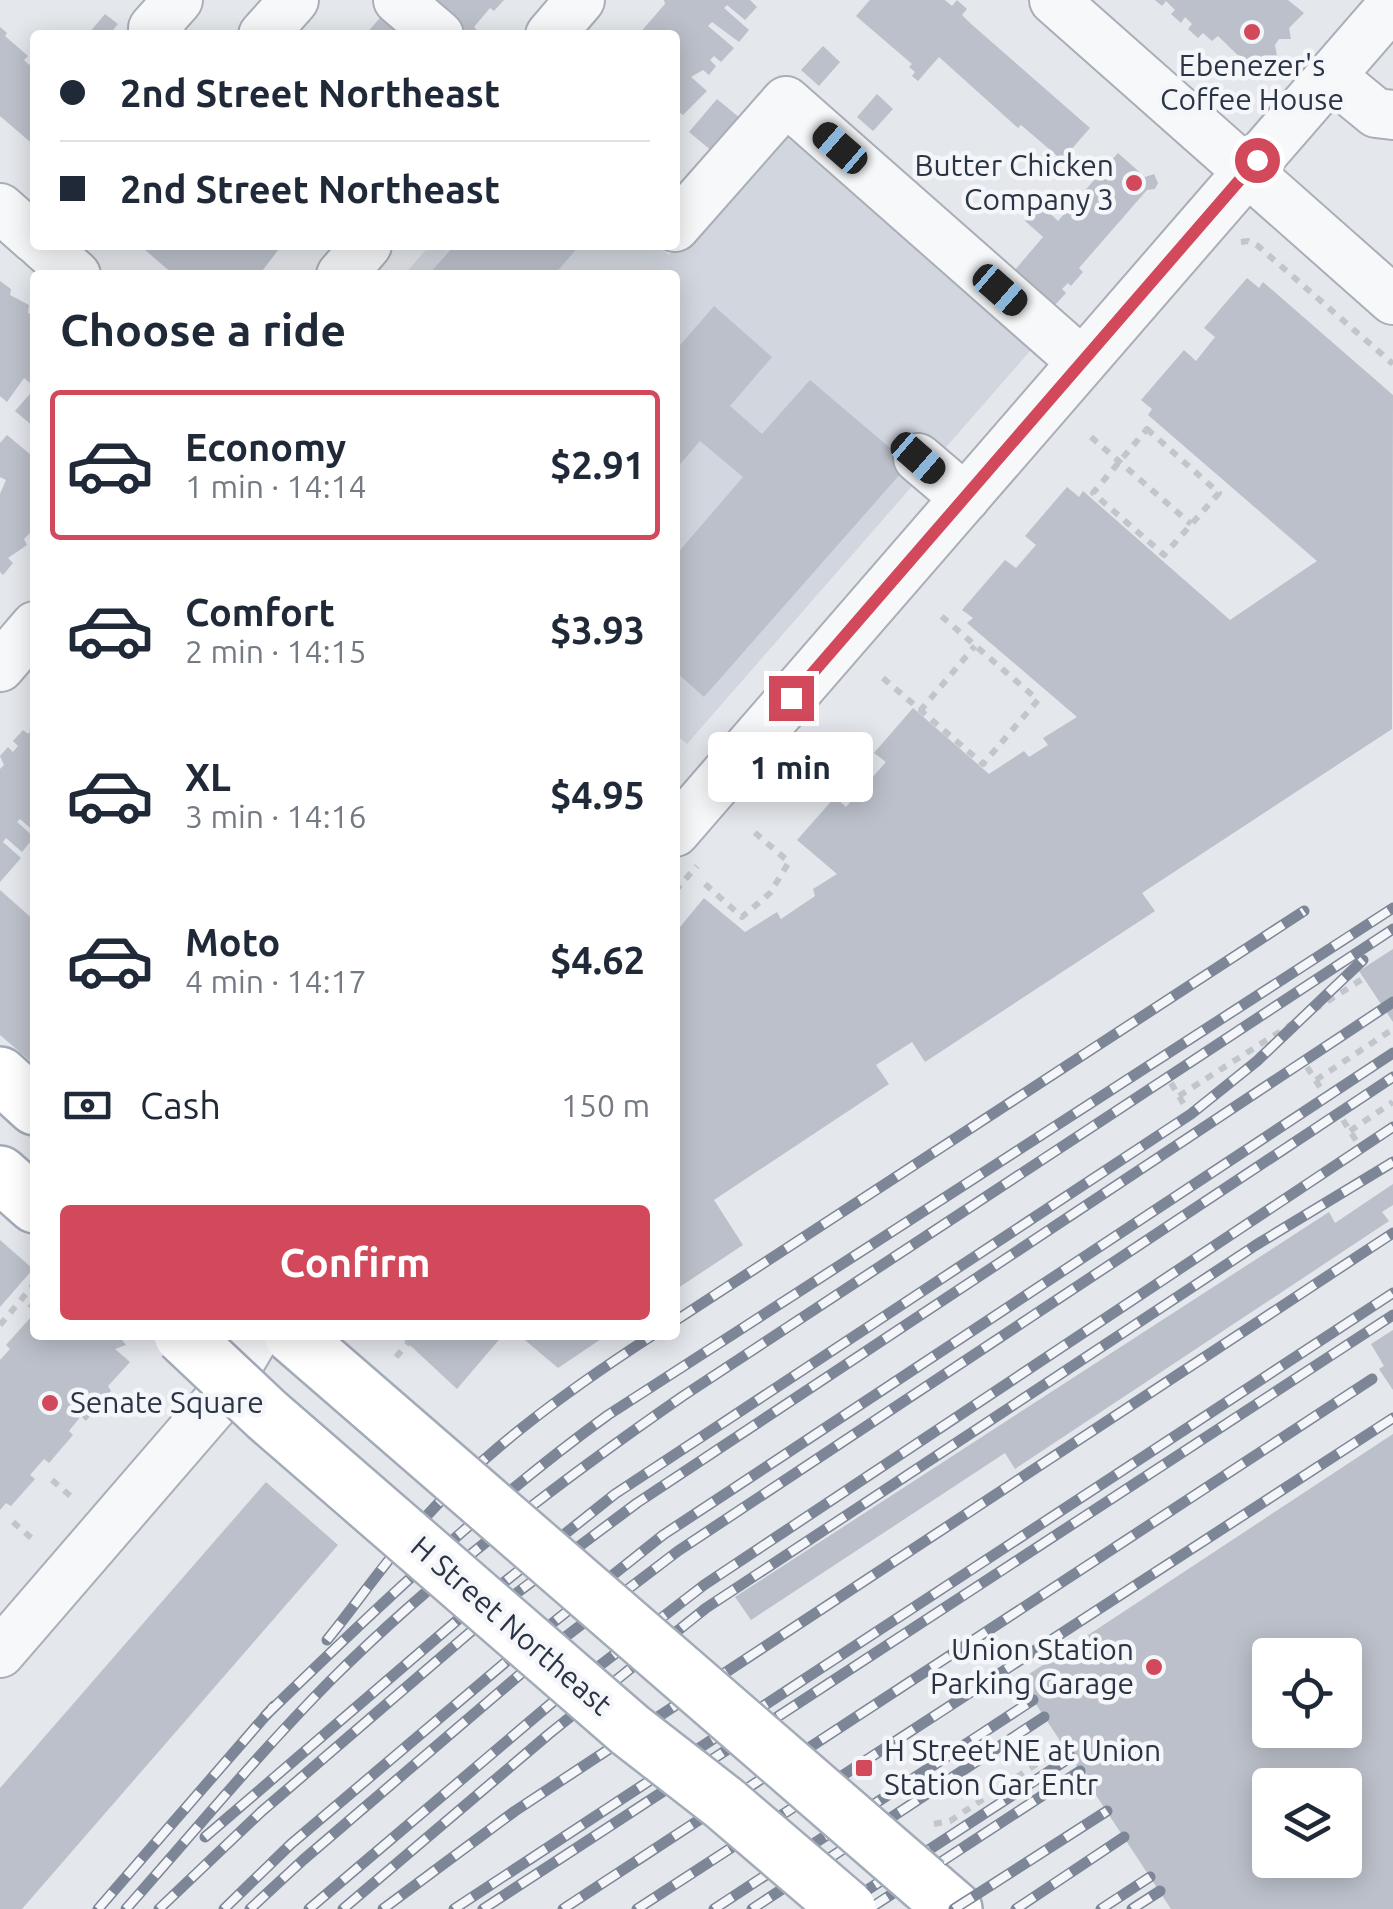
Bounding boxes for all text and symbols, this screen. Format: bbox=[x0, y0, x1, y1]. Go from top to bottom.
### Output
marker: Ebenezer's Coffee House bbox=[1241, 21, 1263, 43]
place label: Ebenezer's Coffee House bbox=[1160, 48, 1344, 116]
text: 2nd Street Northeast bbox=[120, 72, 500, 114]
car bbox=[808, 117, 872, 179]
route start bbox=[1235, 138, 1280, 183]
place label: Butter Chicken Company 3 bbox=[914, 148, 1114, 216]
text: 2nd Street Northeast bbox=[120, 168, 500, 210]
marker: Butter Chicken Company 3 bbox=[1123, 172, 1145, 194]
car bbox=[968, 259, 1032, 321]
text: Choose a ride bbox=[60, 304, 346, 355]
icon: car bbox=[65, 420, 155, 510]
text: Economy bbox=[185, 426, 346, 468]
car bbox=[886, 427, 950, 489]
text: $2.91 bbox=[550, 444, 645, 486]
text: 1 min · 14:14 bbox=[185, 468, 367, 504]
icon: car bbox=[65, 585, 155, 675]
text: Comfort bbox=[185, 591, 335, 633]
text: $3.93 bbox=[550, 609, 645, 651]
text: 2 min · 14:15 bbox=[185, 633, 367, 669]
route end bbox=[769, 676, 814, 721]
callout: 1 min bbox=[708, 733, 874, 803]
text: 1 min bbox=[750, 749, 831, 785]
icon: car bbox=[65, 750, 155, 840]
text: XL bbox=[185, 756, 231, 798]
text: $4.95 bbox=[550, 774, 645, 816]
text: 3 min · 14:16 bbox=[185, 798, 367, 834]
icon: car bbox=[65, 915, 155, 1005]
text: Moto bbox=[185, 921, 280, 963]
text: $4.62 bbox=[550, 939, 645, 981]
text: 4 min · 14:17 bbox=[185, 963, 367, 999]
icon: cash bbox=[60, 1078, 115, 1133]
text: Cash bbox=[140, 1084, 221, 1126]
text: 150 m bbox=[561, 1087, 650, 1123]
button: Confirm bbox=[60, 1205, 650, 1320]
place label: Senate Square bbox=[70, 1385, 264, 1419]
marker: Senate Square bbox=[39, 1392, 61, 1414]
street label: H Street Northeast bbox=[404, 1529, 619, 1722]
place label: Union Station Parking Garage bbox=[930, 1632, 1134, 1700]
map controls bbox=[1252, 1638, 1362, 1878]
button: locate bbox=[1252, 1638, 1362, 1748]
marker: Union Station Parking Garage bbox=[1143, 1656, 1165, 1678]
place label: H Street NE at Union Station Gar Entr bbox=[884, 1733, 1161, 1801]
marker: H Street NE at Union Station Gar Entr bbox=[853, 1757, 875, 1779]
button: layers bbox=[1252, 1768, 1362, 1878]

